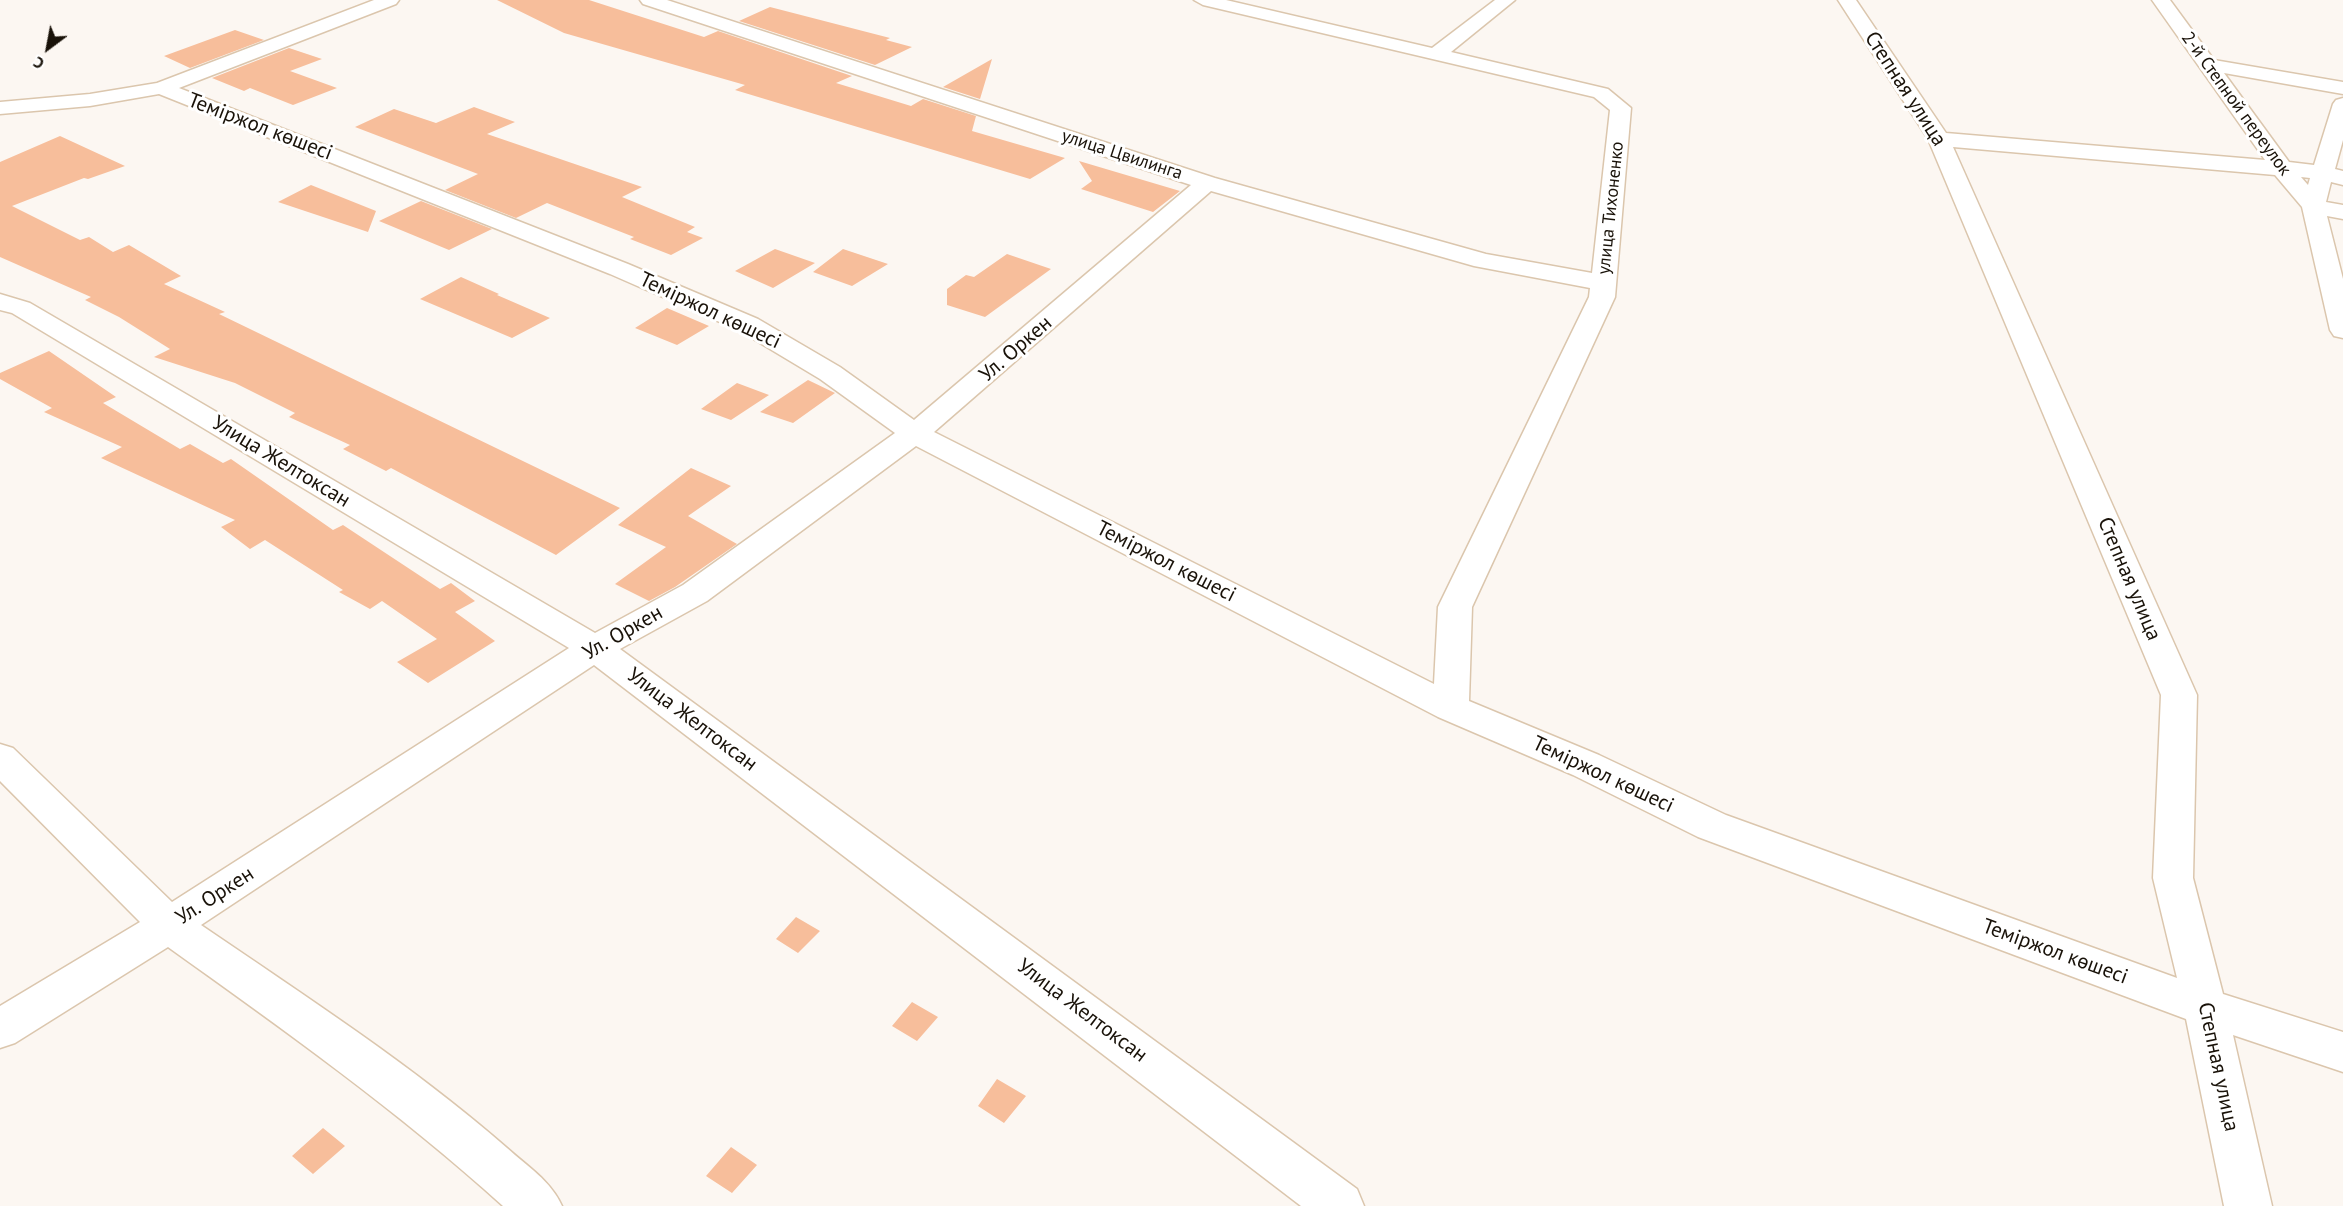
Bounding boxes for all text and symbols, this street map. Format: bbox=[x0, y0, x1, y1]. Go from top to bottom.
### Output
north arrow bbox=[18, 18, 78, 78]
street label: Степная улица bbox=[1859, 27, 1951, 151]
street label: 2-й Степной переулок bbox=[2177, 28, 2295, 180]
text: С bbox=[29, 52, 48, 74]
street label: Теміржол көшесі bbox=[184, 88, 336, 166]
street label: улица Цвилинга bbox=[1059, 125, 1185, 185]
street label: улица Тихоненко bbox=[1593, 140, 1629, 276]
street label: Теміржол көшесі bbox=[635, 267, 785, 355]
street label: Ул. Оркен bbox=[975, 311, 1057, 387]
street label: Улица Желтоксан bbox=[207, 411, 355, 513]
street label: Степная улица bbox=[2092, 514, 2166, 644]
street label: Теміржол көшесі bbox=[1092, 516, 1240, 608]
street label: Ул. Оркен bbox=[579, 600, 667, 666]
street label: Улица Желтоксан bbox=[622, 663, 762, 777]
street label: Теміржол көшесі bbox=[1528, 731, 1678, 819]
street label: Ул. Оркен bbox=[171, 861, 259, 931]
street label: Теміржол көшесі bbox=[1979, 914, 2131, 990]
street label: Улица Желтоксан bbox=[1012, 954, 1152, 1068]
street label: Степная улица bbox=[2192, 1000, 2244, 1134]

